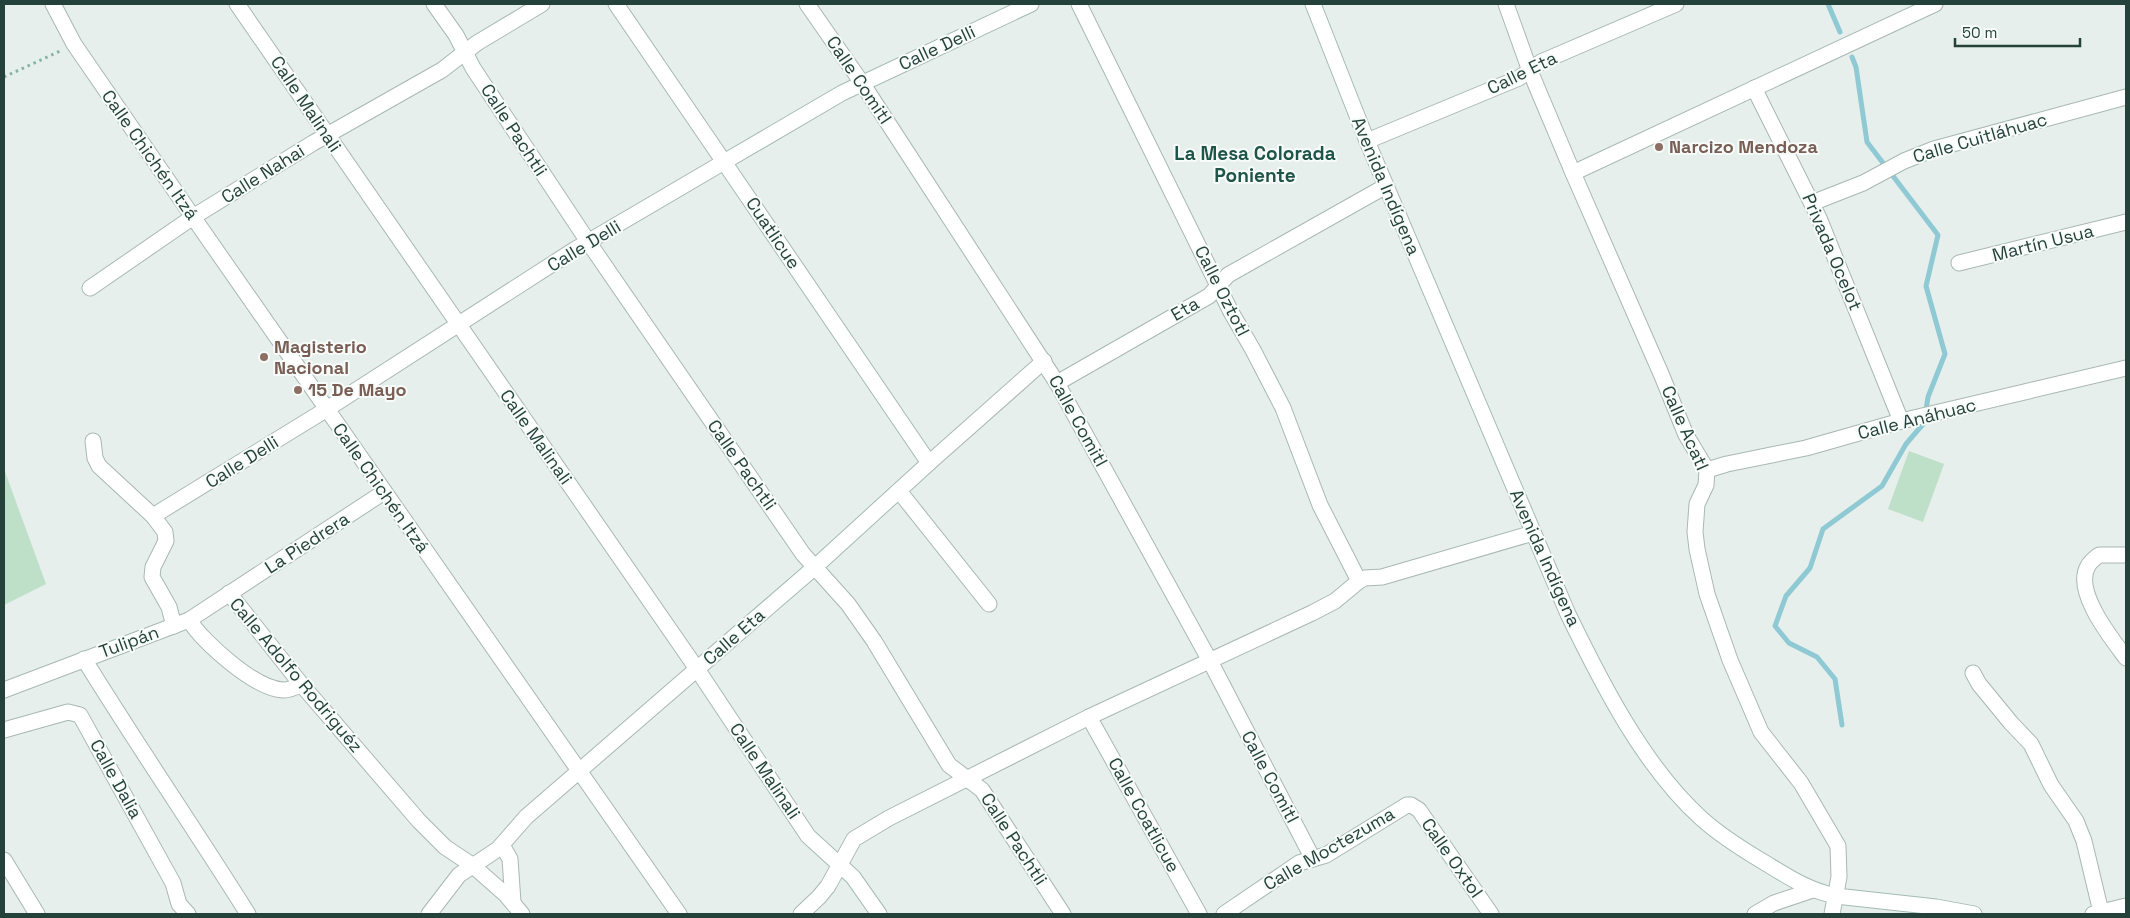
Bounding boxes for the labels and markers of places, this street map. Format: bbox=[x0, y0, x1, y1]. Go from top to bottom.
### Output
place label: Narcizo Mendoza bbox=[1669, 135, 1818, 158]
marker: Narcizo Mendoza bbox=[1653, 141, 1665, 153]
place label: Magisterio Nacional bbox=[274, 335, 367, 379]
marker: Magisterio Nacional bbox=[258, 351, 270, 363]
place label: 15 De Mayo bbox=[308, 378, 407, 401]
marker: 15 De Mayo bbox=[292, 384, 304, 396]

